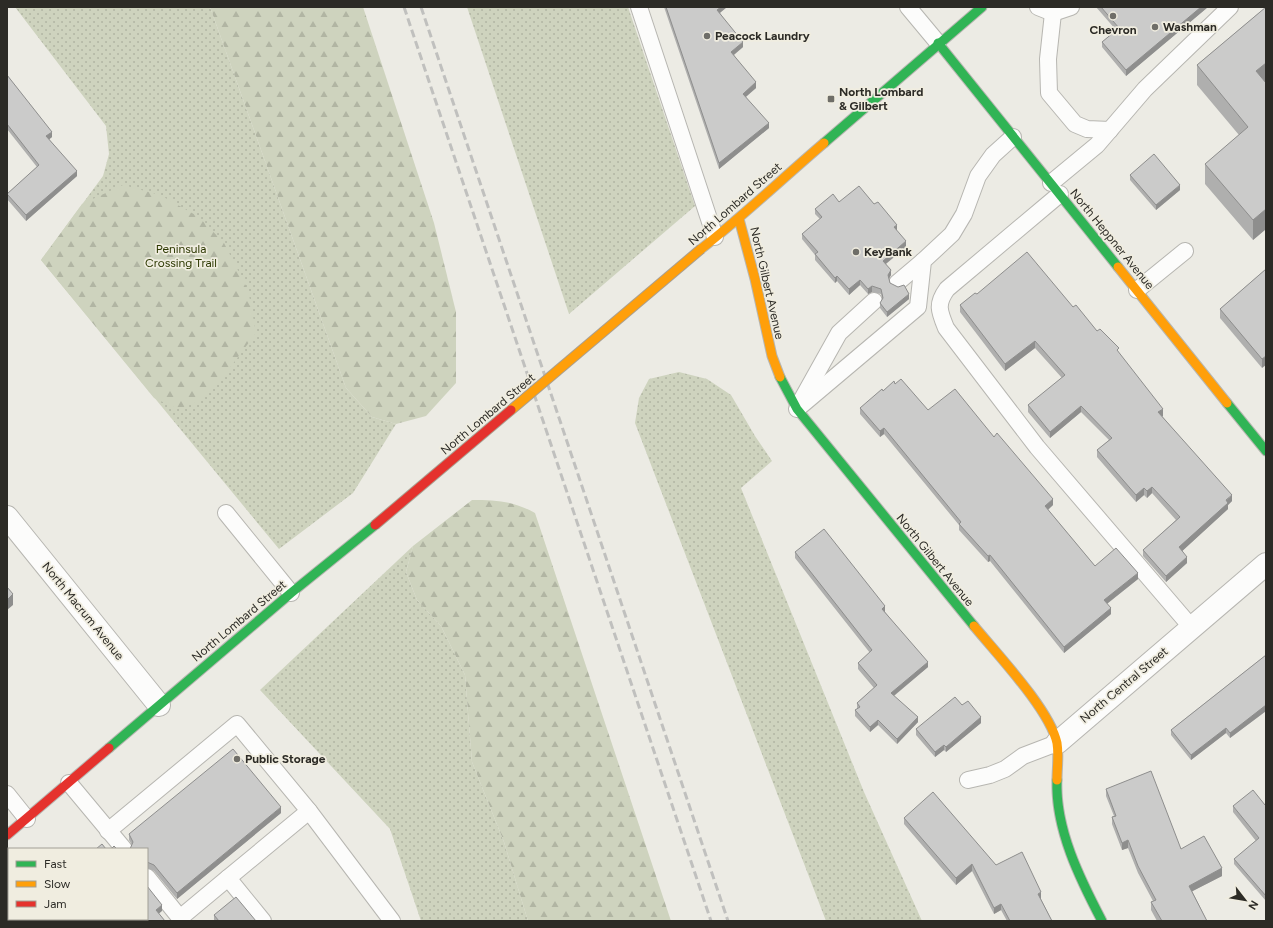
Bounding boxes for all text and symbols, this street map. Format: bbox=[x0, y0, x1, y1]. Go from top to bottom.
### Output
marker: Chevron bbox=[1108, 11, 1118, 21]
place label: Washman bbox=[1163, 20, 1217, 34]
marker: Washman bbox=[1150, 22, 1160, 32]
place label: Chevron bbox=[1090, 23, 1137, 37]
place label: Peacock Laundry bbox=[715, 29, 810, 43]
marker: Peacock Laundry bbox=[702, 31, 712, 41]
place label: North Lombard & Gilbert bbox=[839, 85, 923, 113]
marker: North Lombard & Gilbert bbox=[826, 94, 836, 104]
street label: North Lombard Street bbox=[686, 159, 785, 248]
street label: North Heppner Avenue bbox=[1067, 186, 1157, 292]
street label: North Gilbert Avenue bbox=[747, 226, 787, 341]
park label: Peninsula Crossing Trail bbox=[145, 242, 217, 270]
place label: KeyBank bbox=[864, 245, 912, 259]
marker: KeyBank bbox=[851, 247, 861, 257]
street label: North Lombard Street bbox=[438, 370, 538, 458]
street label: North Gilbert Avenue bbox=[893, 511, 977, 609]
street label: North Macrum Avenue bbox=[39, 559, 127, 663]
street label: North Lombard Street bbox=[189, 577, 289, 665]
street label: North Central Street bbox=[1077, 644, 1171, 726]
place label: Public Storage bbox=[245, 752, 326, 766]
marker: Public Storage bbox=[232, 754, 242, 764]
legend bbox=[8, 848, 148, 920]
text: Fast bbox=[44, 857, 67, 871]
text: Slow bbox=[44, 877, 71, 891]
north arrow bbox=[1225, 880, 1265, 920]
text: Jam bbox=[44, 897, 67, 911]
text: N bbox=[1245, 898, 1261, 912]

